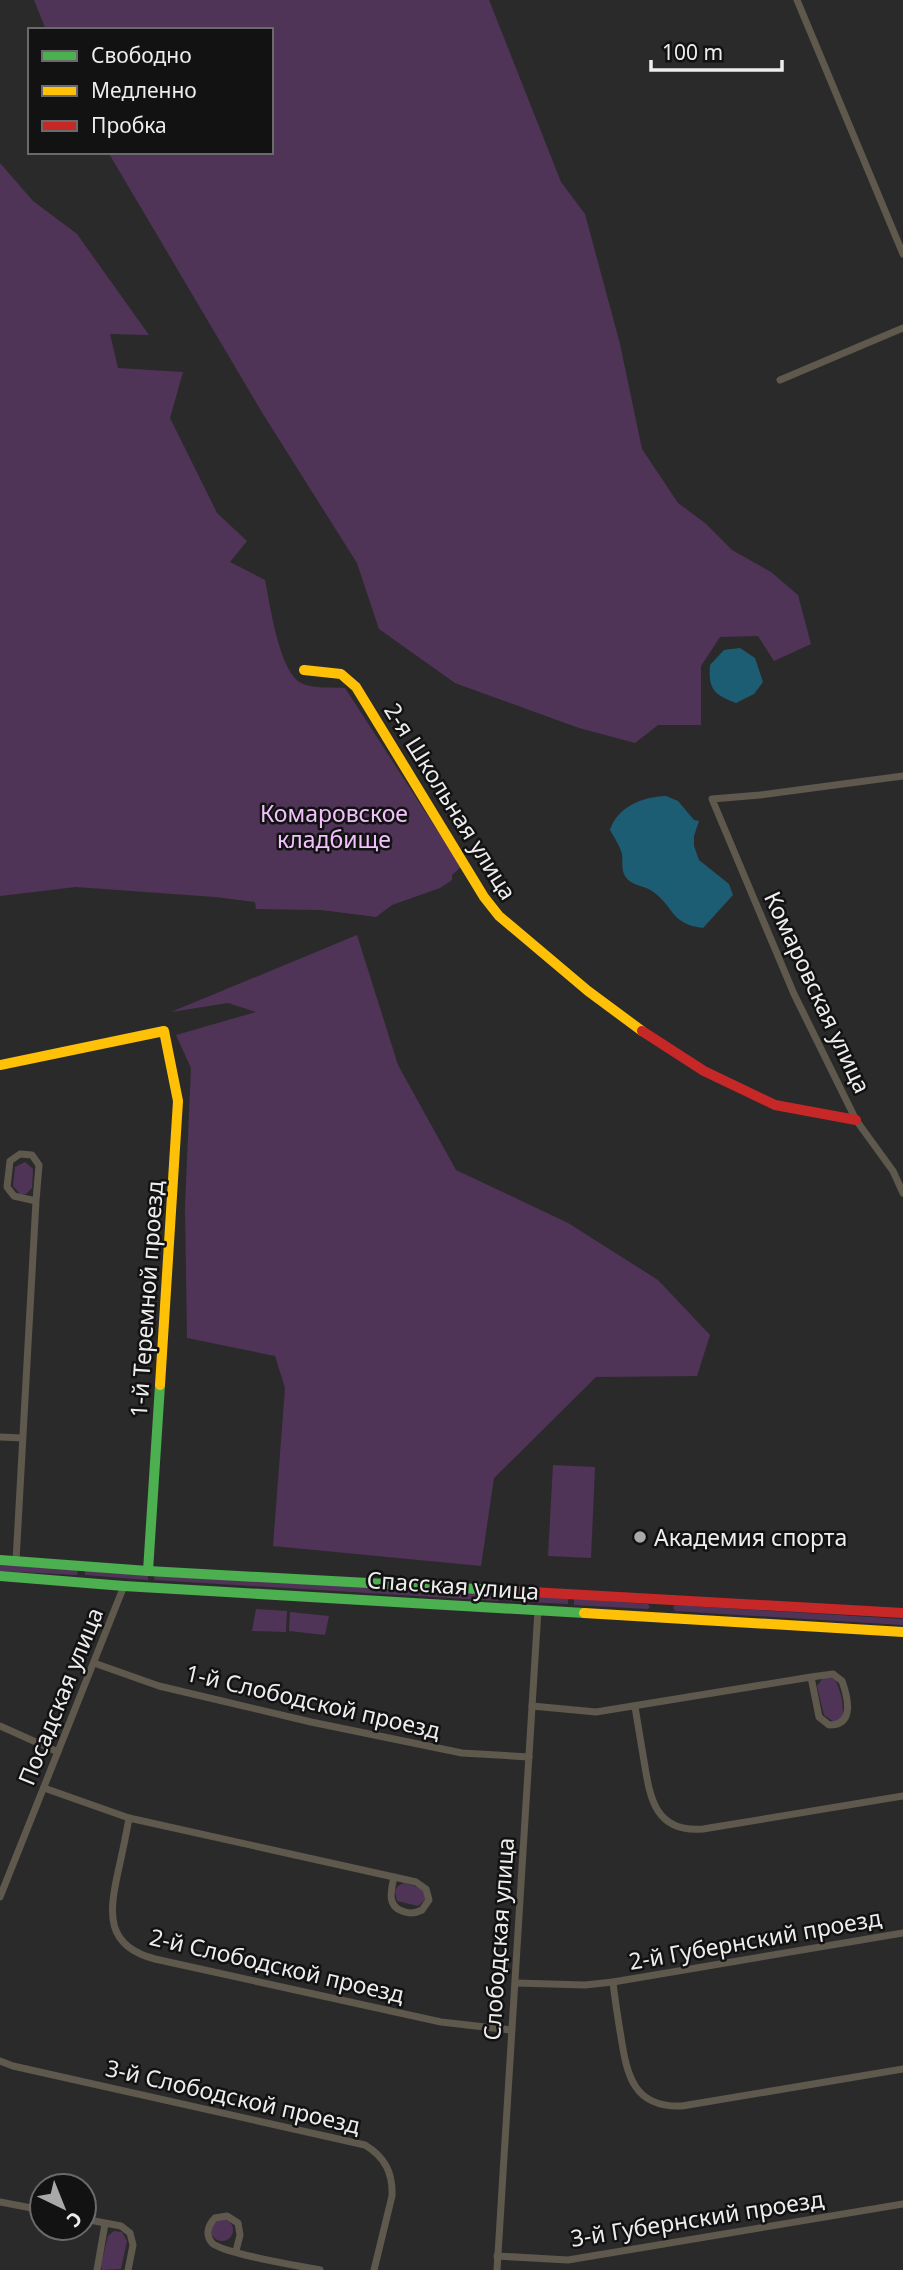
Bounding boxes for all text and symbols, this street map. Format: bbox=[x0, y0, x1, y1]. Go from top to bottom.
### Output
legend bbox=[28, 28, 273, 154]
scale bar bbox=[651, 28, 782, 72]
text: 100 m bbox=[662, 38, 723, 66]
text: Свободно bbox=[91, 41, 192, 69]
text: Медленно bbox=[91, 76, 197, 104]
text: Пробка bbox=[91, 111, 167, 139]
street label: 2-я Школьная улица bbox=[377, 697, 525, 905]
park label: Комаровское кладбище bbox=[260, 797, 408, 855]
street label: Комаровская улица bbox=[757, 886, 879, 1098]
street label: 1-й Теремной проезд bbox=[122, 1180, 170, 1418]
place label: Академия спорта bbox=[654, 1521, 847, 1553]
marker: Академия спорта bbox=[632, 1529, 648, 1545]
street label: Спасская улица bbox=[366, 1563, 540, 1607]
street label: Посадская улица bbox=[10, 1602, 110, 1790]
street label: 1-й Слободской проезд bbox=[183, 1656, 443, 1746]
street label: Слободская улица bbox=[475, 1836, 521, 2042]
street label: 2-й Губернский проезд bbox=[626, 1901, 884, 1977]
street label: 2-й Слободской проезд bbox=[147, 1920, 407, 2010]
street label: 3-й Слободской проезд bbox=[103, 2051, 363, 2141]
north arrow bbox=[28, 2172, 98, 2242]
street label: 3-й Губернский проезд bbox=[568, 2182, 826, 2254]
text: С bbox=[61, 2206, 88, 2233]

